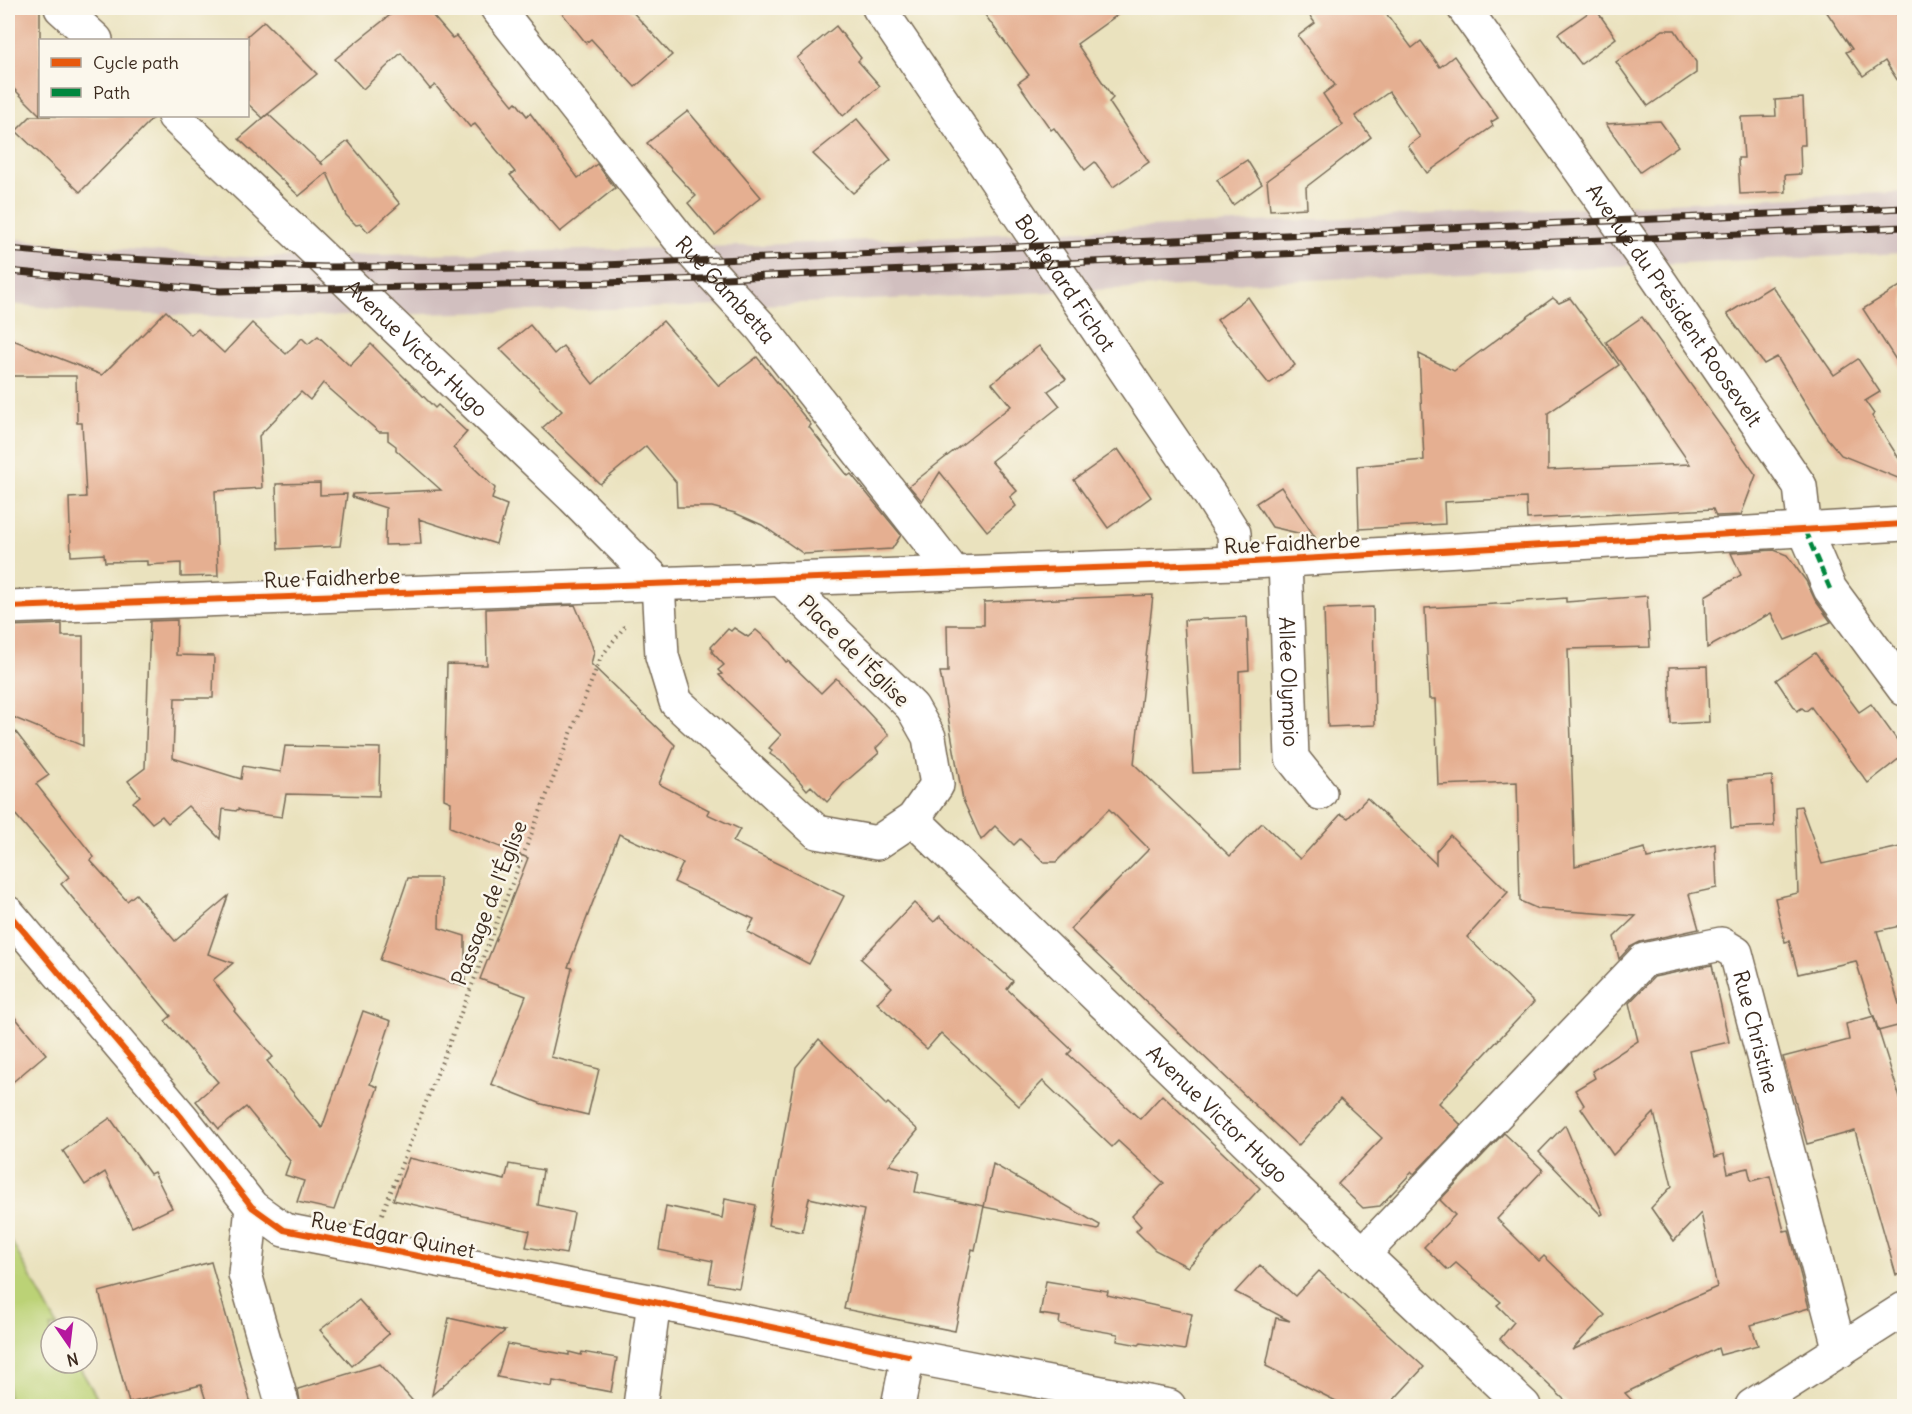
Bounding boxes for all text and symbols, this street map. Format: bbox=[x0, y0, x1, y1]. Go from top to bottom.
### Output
legend bbox=[39, 39, 249, 117]
text: Cycle path bbox=[93, 51, 179, 74]
text: Path bbox=[93, 81, 130, 104]
street label: Avenue du Président Roosevelt bbox=[1581, 178, 1769, 431]
street label: Boulevard Fichot bbox=[1010, 209, 1122, 356]
street label: Rue Gambetta bbox=[670, 230, 782, 349]
street label: Avenue Victor Hugo bbox=[340, 274, 494, 422]
street label: Rue Faidherbe bbox=[1223, 526, 1361, 560]
street label: Rue Faidherbe bbox=[263, 562, 401, 594]
street label: Place de l'Église bbox=[792, 589, 916, 713]
street label: Allée Olympio bbox=[1274, 616, 1305, 748]
street label: Passage de l'Église bbox=[445, 817, 533, 989]
street label: Rue Christine bbox=[1728, 967, 1785, 1096]
street label: Avenue Victor Hugo bbox=[1141, 1039, 1295, 1188]
street label: Rue Edgar Quinet bbox=[309, 1206, 477, 1264]
north arrow bbox=[39, 1315, 99, 1375]
text: N bbox=[65, 1349, 80, 1371]

